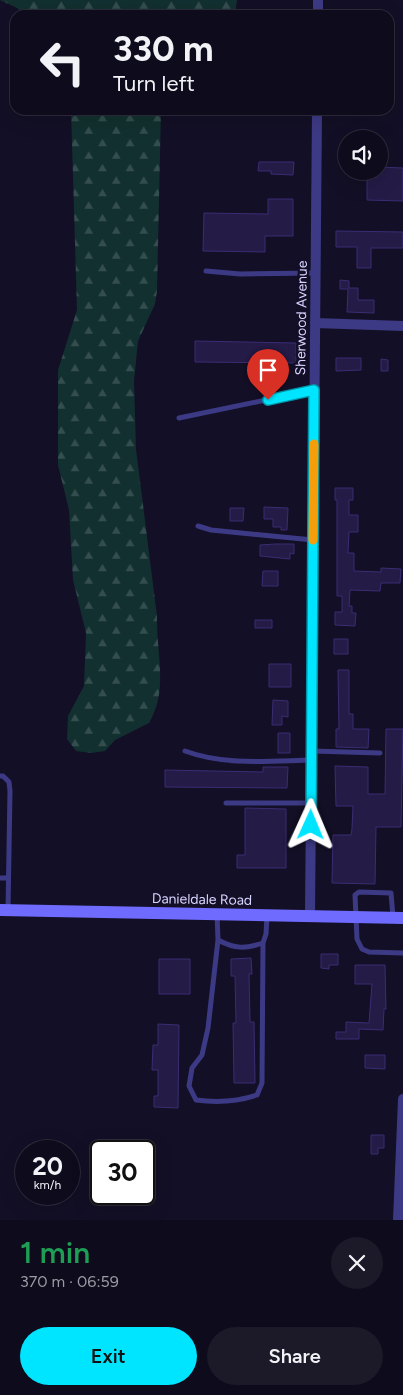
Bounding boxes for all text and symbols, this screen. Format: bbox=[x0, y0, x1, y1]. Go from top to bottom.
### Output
text: 330 m bbox=[113, 28, 213, 70]
icon: left bbox=[30, 30, 95, 95]
text: Turn left bbox=[113, 70, 195, 97]
map controls bbox=[338, 130, 388, 180]
button: sound bbox=[338, 130, 388, 180]
street label: Sherwood Avenue bbox=[292, 260, 311, 376]
pin bbox=[247, 349, 289, 400]
icon: arrive bbox=[254, 356, 282, 384]
position arrow bbox=[284, 798, 336, 850]
street label: Danieldale Road bbox=[152, 890, 252, 909]
speed limit sign: 30 bbox=[90, 1140, 155, 1205]
text: 20 bbox=[32, 1151, 63, 1181]
text: km/h bbox=[34, 1178, 61, 1192]
text: 1 min bbox=[20, 1234, 90, 1271]
button: close bbox=[331, 1237, 383, 1289]
text: 370 m · 06:59 bbox=[20, 1272, 119, 1291]
button: Exit bbox=[20, 1327, 197, 1385]
button: Share bbox=[207, 1327, 383, 1385]

